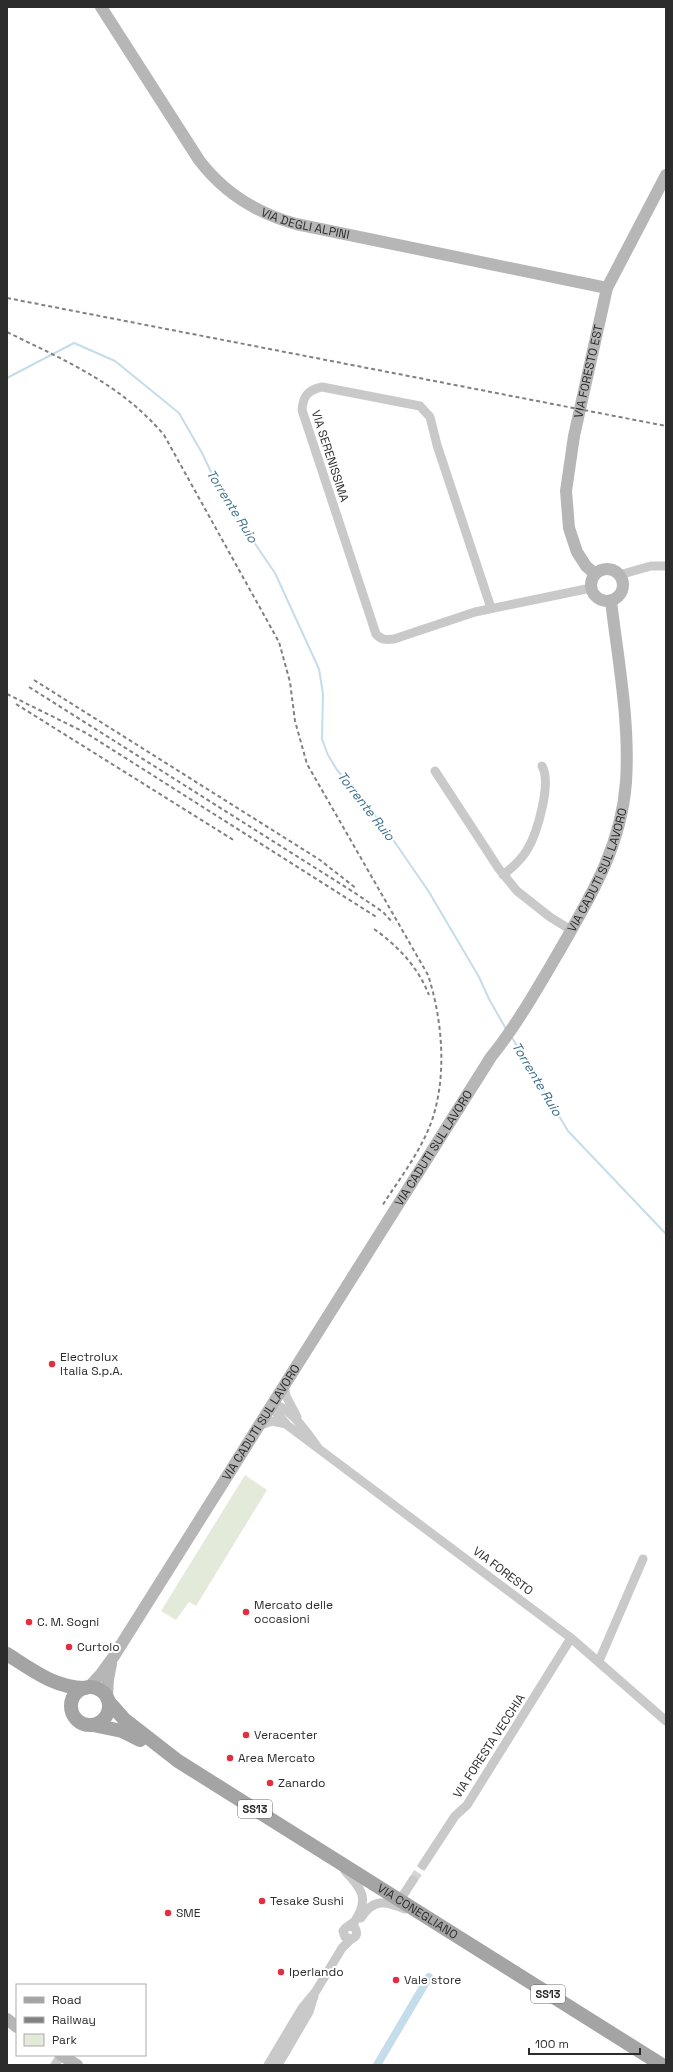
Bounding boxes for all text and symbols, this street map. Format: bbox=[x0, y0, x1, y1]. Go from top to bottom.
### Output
street label: VIA DEGLI ALPINI bbox=[258, 204, 351, 243]
street label: VIA FORESTO EST bbox=[570, 323, 607, 420]
street label: VIA SERENISSIMA bbox=[308, 408, 353, 504]
water label: Torrente Ruio bbox=[203, 466, 262, 547]
water label: Torrente Ruio bbox=[334, 768, 399, 845]
street label: VIA CADUTI SUL LAVORO bbox=[564, 806, 630, 935]
water label: Torrente Ruio bbox=[508, 1039, 566, 1120]
street label: VIA CADUTI SUL LAVORO bbox=[391, 1087, 476, 1209]
place label: Electrolux Italia S.p.A. bbox=[60, 1349, 123, 1379]
marker: Electrolux Italia S.p.A. bbox=[47, 1359, 57, 1369]
street label: VIA CADUTI SUL LAVORO bbox=[219, 1361, 304, 1483]
street label: VIA FORESTO bbox=[470, 1543, 536, 1599]
place label: Mercato delle occasioni bbox=[254, 1597, 333, 1627]
marker: Mercato delle occasioni bbox=[241, 1607, 251, 1617]
place label: C. M. Sogni bbox=[37, 1614, 99, 1630]
marker: C. M. Sogni bbox=[24, 1617, 34, 1627]
place label: Curtolo bbox=[77, 1639, 120, 1655]
marker: Curtolo bbox=[64, 1642, 74, 1652]
street label: VIA FORESTA VECCHIA bbox=[449, 1691, 529, 1801]
place label: Veracenter bbox=[254, 1727, 318, 1743]
marker: Veracenter bbox=[241, 1730, 251, 1740]
place label: Area Mercato bbox=[238, 1750, 315, 1766]
marker: Area Mercato bbox=[225, 1753, 235, 1763]
place label: Zanardo bbox=[278, 1775, 326, 1791]
marker: Zanardo bbox=[265, 1778, 275, 1788]
road number: SS13 bbox=[238, 1800, 272, 1818]
street label: VIA CONEGLIANO bbox=[374, 1880, 461, 1943]
place label: Tesake Sushi bbox=[270, 1893, 344, 1909]
marker: Tesake Sushi bbox=[257, 1896, 267, 1906]
place label: SME bbox=[176, 1905, 201, 1921]
marker: SME bbox=[163, 1908, 173, 1918]
place label: Iperlando bbox=[289, 1964, 344, 1980]
marker: Iperlando bbox=[276, 1967, 286, 1977]
place label: Vale store bbox=[404, 1972, 461, 1988]
marker: Vale store bbox=[391, 1975, 401, 1985]
legend bbox=[16, 1984, 146, 2056]
road number: SS13 bbox=[531, 1985, 565, 2003]
text: Road bbox=[52, 1992, 81, 2008]
text: Railway bbox=[52, 2012, 96, 2028]
scale bar bbox=[529, 2030, 640, 2056]
text: Park bbox=[52, 2032, 77, 2048]
text: 100 m bbox=[535, 2036, 569, 2052]

